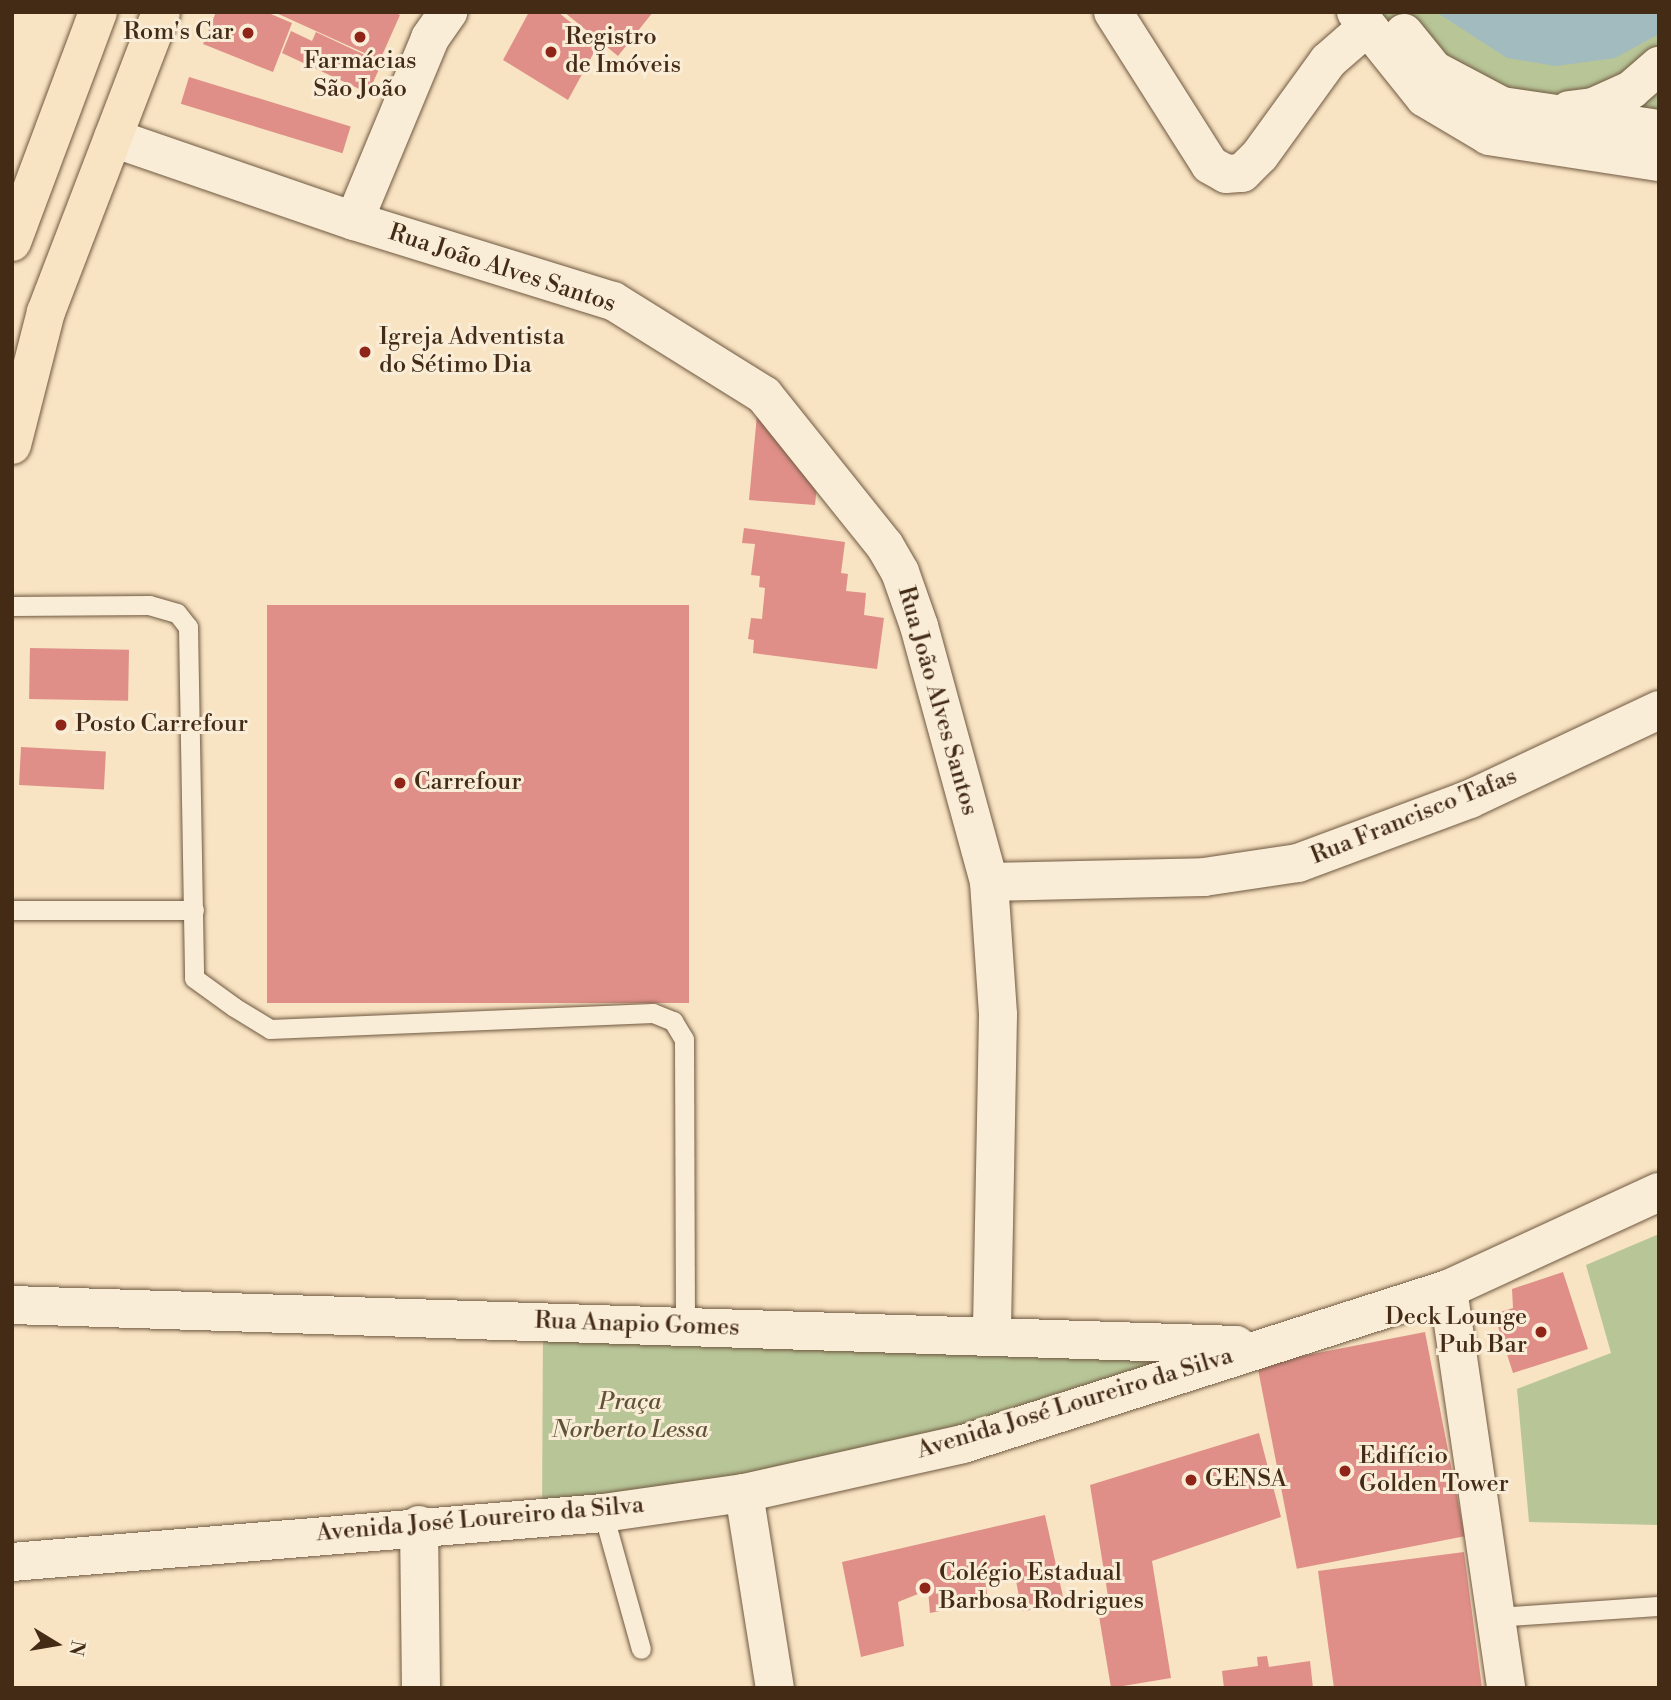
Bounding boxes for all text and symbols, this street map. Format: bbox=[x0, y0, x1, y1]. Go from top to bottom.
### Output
place label: Rom's Car bbox=[123, 19, 234, 47]
place label: Registro de Imóveis bbox=[565, 24, 681, 80]
marker: Rom's Car bbox=[240, 25, 256, 41]
marker: Farmácias São João bbox=[352, 29, 368, 45]
marker: Registro de Imóveis bbox=[543, 44, 559, 60]
place label: Farmácias São João bbox=[303, 48, 417, 104]
street label: Rua João Alves Santos bbox=[385, 219, 619, 319]
place label: Igreja Adventista do Sétimo Dia bbox=[379, 324, 565, 380]
marker: Igreja Adventista do Sétimo Dia bbox=[357, 344, 373, 360]
street label: Rua João Alves Santos bbox=[890, 583, 984, 819]
place label: Posto Carrefour bbox=[75, 711, 248, 739]
marker: Posto Carrefour bbox=[53, 717, 69, 733]
street label: Rua Francisco Tafas bbox=[1307, 763, 1521, 871]
place label: Carrefour bbox=[414, 769, 522, 797]
marker: Carrefour bbox=[392, 775, 408, 791]
place label: Deck Lounge Pub Bar bbox=[1385, 1304, 1527, 1360]
street label: Rua Anapio Gomes bbox=[534, 1307, 740, 1343]
marker: Deck Lounge Pub Bar bbox=[1533, 1324, 1549, 1340]
street label: Avenida José Loureiro da Silva bbox=[914, 1342, 1236, 1466]
park label: Praça Norberto Lessa bbox=[552, 1389, 708, 1445]
place label: Edifício Golden Tower bbox=[1359, 1443, 1509, 1499]
marker: Edifício Golden Tower bbox=[1337, 1463, 1353, 1479]
place label: GENSA bbox=[1205, 1466, 1287, 1494]
marker: GENSA bbox=[1183, 1472, 1199, 1488]
street label: Avenida José Loureiro da Silva bbox=[315, 1491, 645, 1549]
place label: Colégio Estadual Barbosa Rodrigues bbox=[939, 1560, 1144, 1616]
marker: Colégio Estadual Barbosa Rodrigues bbox=[917, 1580, 933, 1596]
north arrow bbox=[21, 1609, 91, 1679]
text: N bbox=[63, 1638, 90, 1658]

